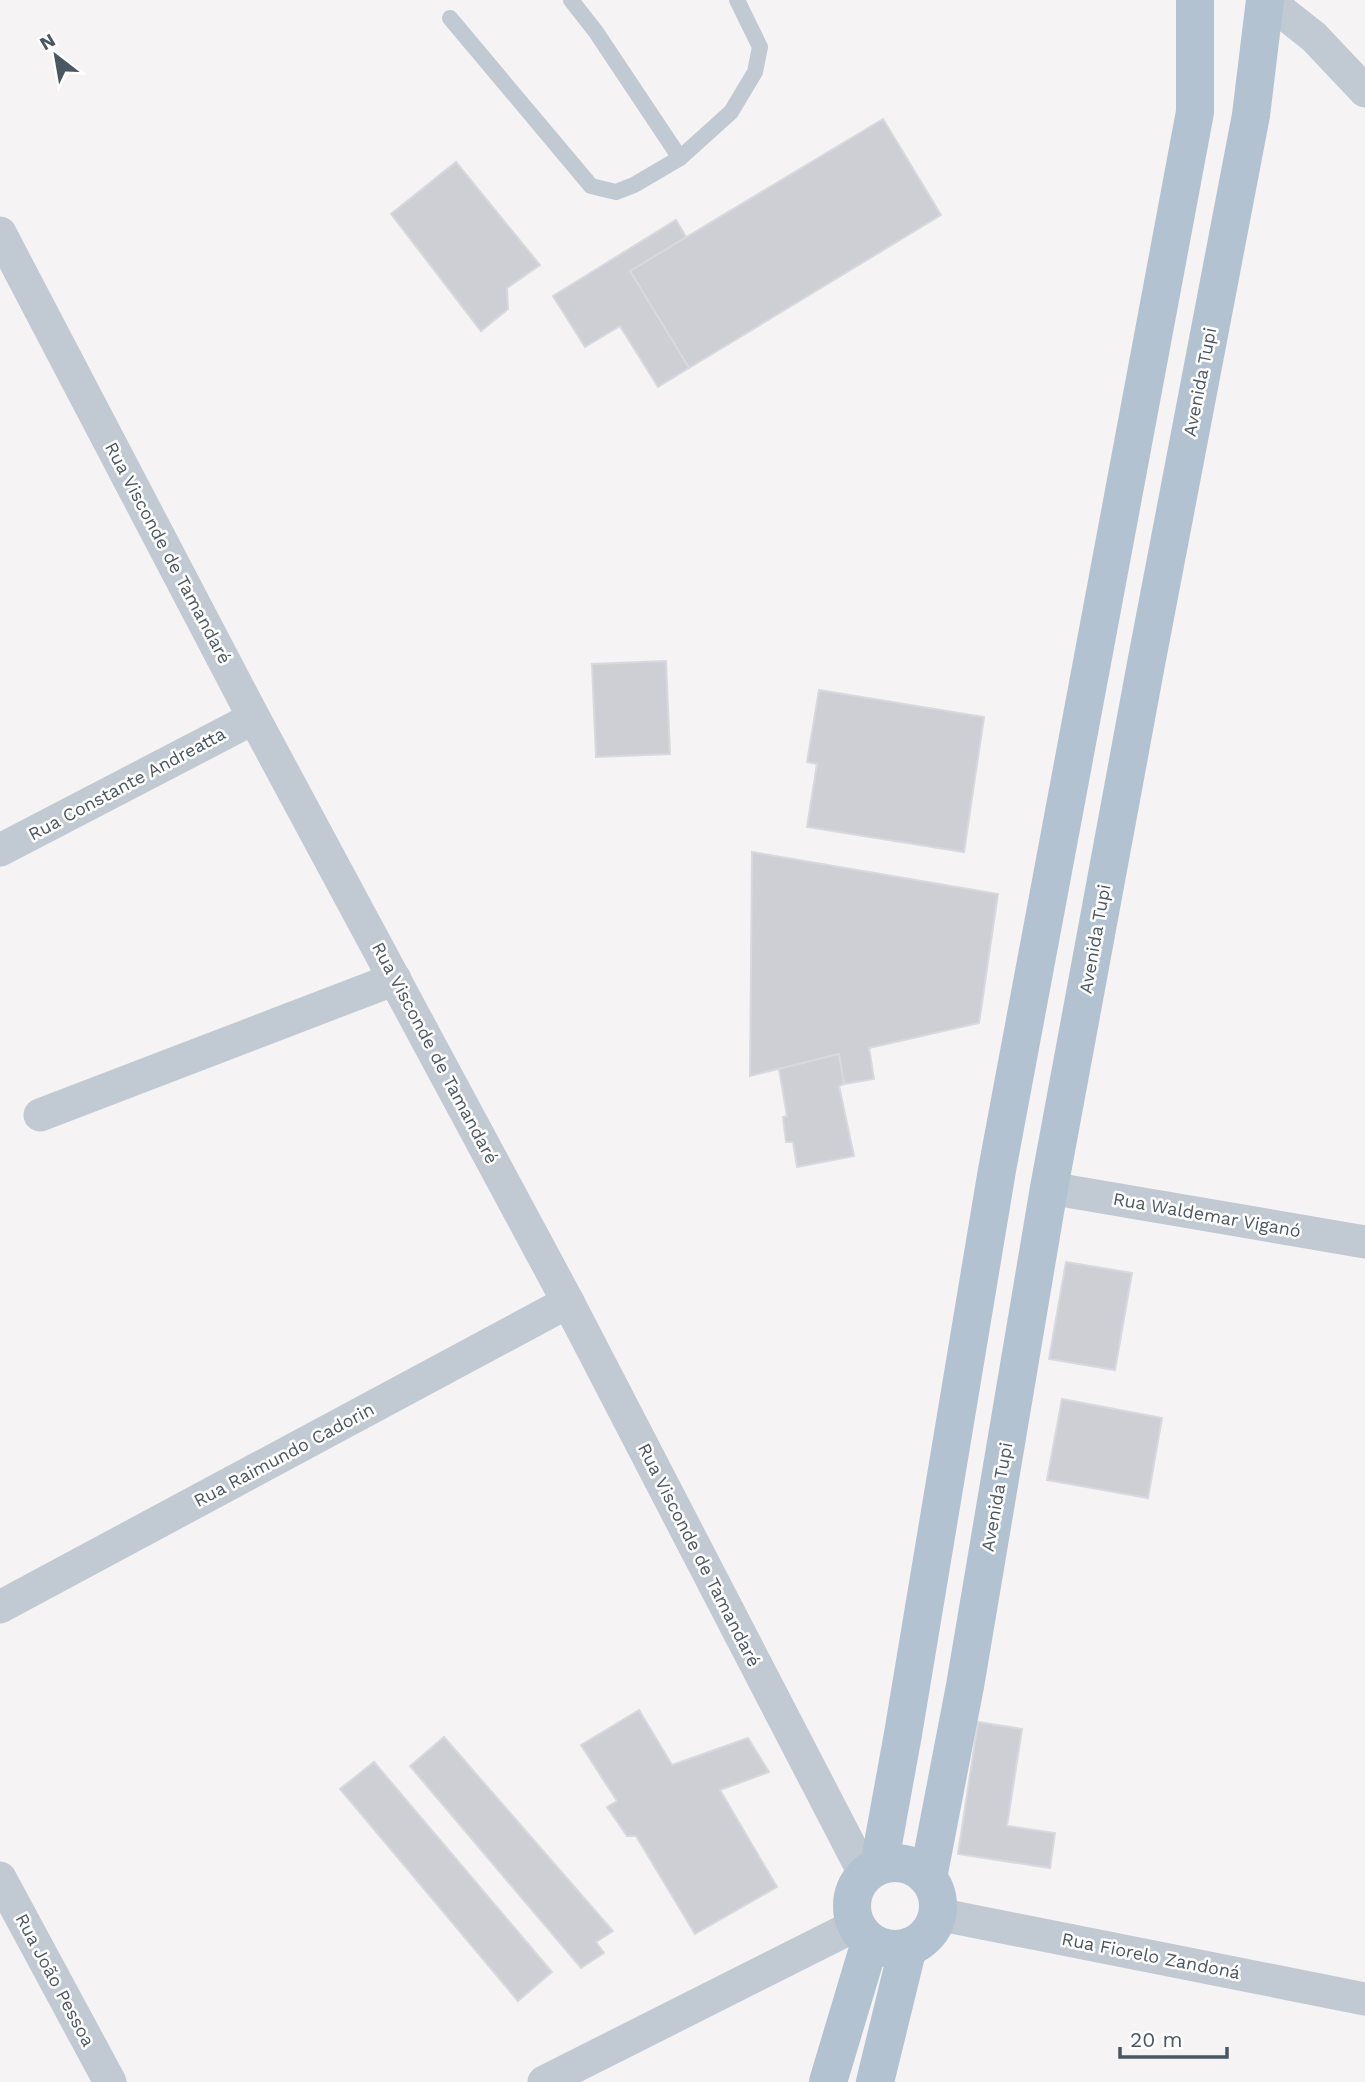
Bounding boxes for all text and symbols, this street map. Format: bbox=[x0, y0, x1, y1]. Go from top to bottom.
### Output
north arrow bbox=[21, 21, 91, 91]
text: N bbox=[36, 28, 59, 55]
street label: Avenida Tupi bbox=[1179, 326, 1220, 438]
street label: Rua Visconde de Tamandaré bbox=[101, 438, 236, 667]
street label: Rua Constante Andreatta bbox=[25, 723, 229, 845]
street label: Avenida Tupi bbox=[1075, 883, 1114, 995]
street label: Rua Visconde de Tamandaré bbox=[368, 938, 503, 1167]
street label: Rua Waldemar Viganó bbox=[1112, 1188, 1303, 1241]
street label: Rua Raimundo Cadorin bbox=[190, 1398, 378, 1511]
street label: Rua Visconde de Tamandaré bbox=[634, 1440, 765, 1670]
street label: Avenida Tupi bbox=[977, 1441, 1016, 1553]
street label: Rua João Pessoa bbox=[12, 1910, 99, 2050]
street label: Rua Fiorelo Zandoná bbox=[1060, 1928, 1242, 1983]
scale bar bbox=[1120, 2016, 1227, 2060]
text: 20 m bbox=[1130, 2027, 1182, 2052]

